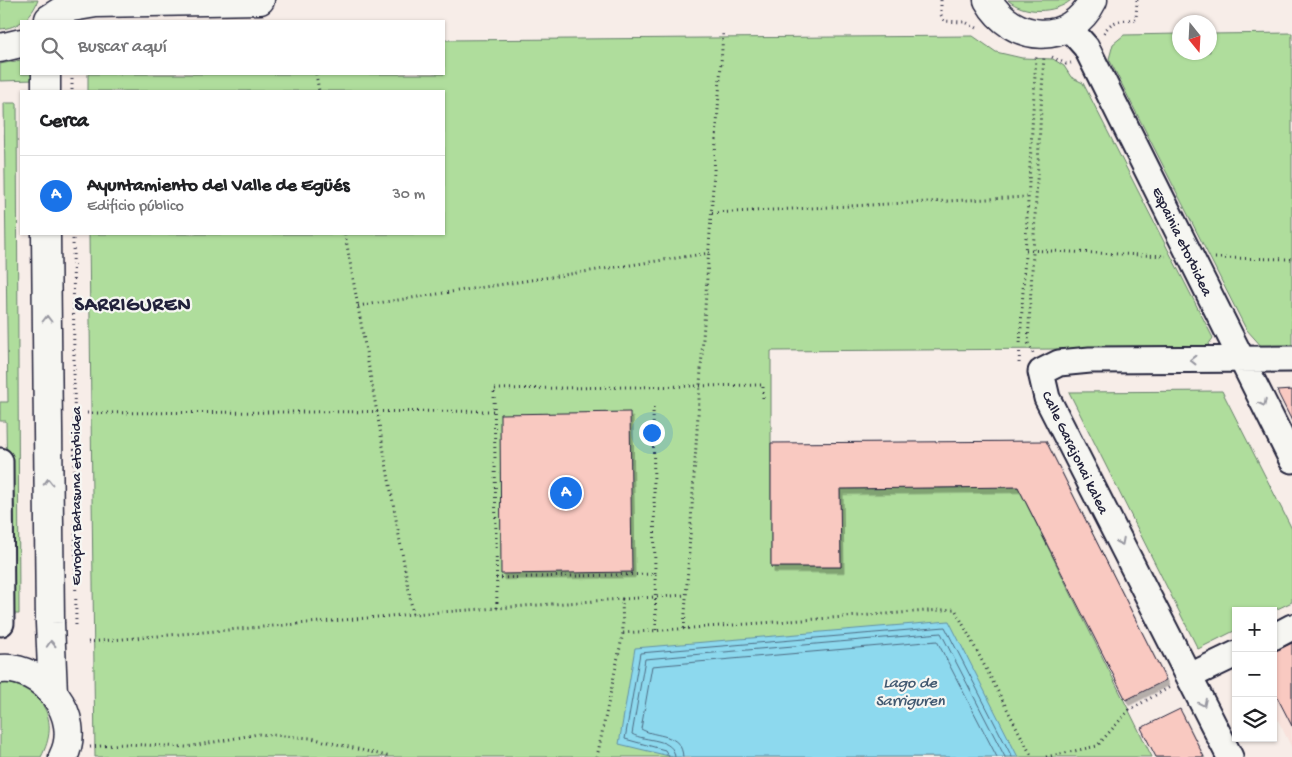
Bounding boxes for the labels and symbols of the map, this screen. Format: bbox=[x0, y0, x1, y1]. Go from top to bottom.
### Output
north arrow bbox=[1172, 15, 1217, 60]
street label: Espainia etorbidea bbox=[1147, 184, 1216, 300]
district label: SARRIGUREN bbox=[75, 295, 192, 318]
one-way arrow bbox=[42, 315, 52, 322]
one-way arrow bbox=[1188, 355, 1196, 365]
street label: Calle Garajonai kalea bbox=[1037, 388, 1112, 518]
one-way arrow bbox=[1257, 398, 1267, 407]
street label: Europar Batasuna etorbidea bbox=[68, 406, 86, 586]
your location bbox=[639, 420, 665, 446]
pin: A bbox=[550, 474, 582, 512]
one-way arrow bbox=[43, 477, 53, 485]
one-way arrow bbox=[1115, 537, 1125, 546]
one-way arrow bbox=[45, 640, 56, 648]
water label: Lago de Sarriguren bbox=[875, 675, 945, 712]
one-way arrow bbox=[1197, 698, 1207, 707]

